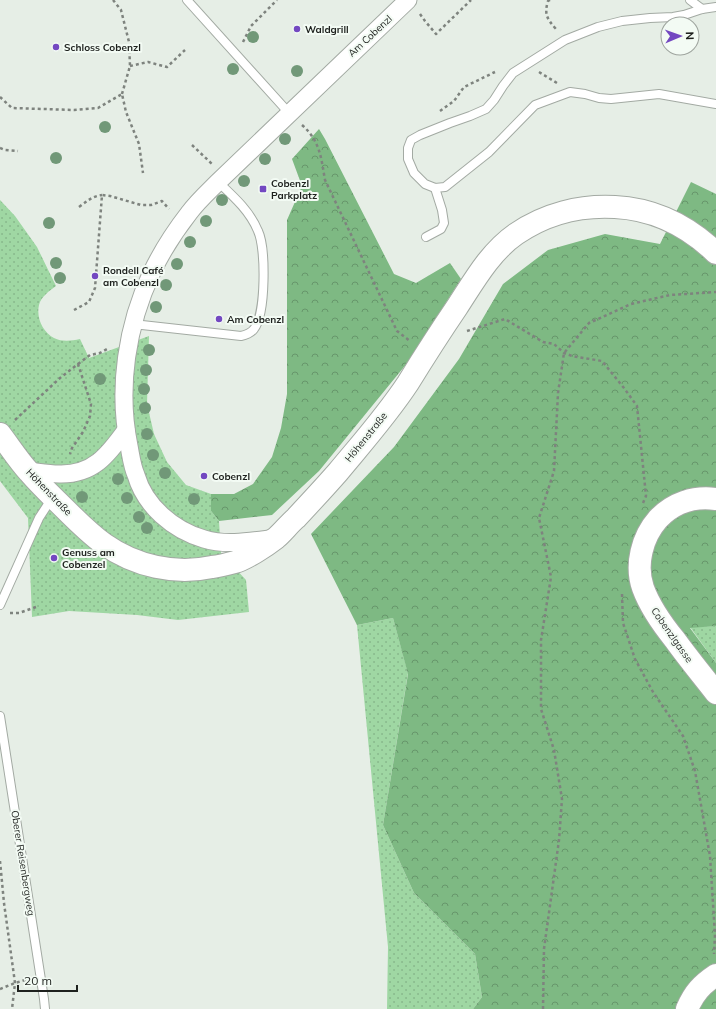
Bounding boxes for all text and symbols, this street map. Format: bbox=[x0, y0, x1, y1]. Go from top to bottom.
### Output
street label: Am Cobenzl bbox=[345, 12, 395, 60]
north arrow bbox=[660, 16, 700, 56]
place label: Waldgrill bbox=[305, 23, 349, 36]
marker: Waldgrill bbox=[292, 24, 302, 34]
text: N bbox=[683, 31, 697, 40]
place label: Schloss Cobenzl bbox=[64, 41, 141, 54]
marker: Schloss Cobenzl bbox=[51, 42, 61, 52]
place label: Cobenzl Parkplatz bbox=[271, 177, 317, 202]
marker: Cobenzl Parkplatz bbox=[258, 184, 268, 194]
place label: Rondell Café am Cobenzl bbox=[103, 264, 164, 289]
marker: Rondell Café am Cobenzl bbox=[90, 271, 100, 281]
place label: Am Cobenzl bbox=[227, 313, 284, 326]
marker: Am Cobenzl bbox=[214, 314, 224, 324]
street label: Höhenstraße bbox=[342, 409, 390, 465]
street label: Höhenstraße bbox=[23, 466, 75, 518]
place label: Cobenzl bbox=[212, 470, 250, 483]
marker: Cobenzl bbox=[199, 471, 209, 481]
place label: Genuss am Cobenzel bbox=[62, 546, 115, 571]
marker: Genuss am Cobenzel bbox=[49, 553, 59, 563]
street label: Cobenzlgasse bbox=[648, 605, 696, 665]
street label: Oberer Reisenbergweg bbox=[8, 809, 38, 917]
scale bar bbox=[18, 967, 77, 993]
text: 20 m bbox=[24, 973, 52, 988]

